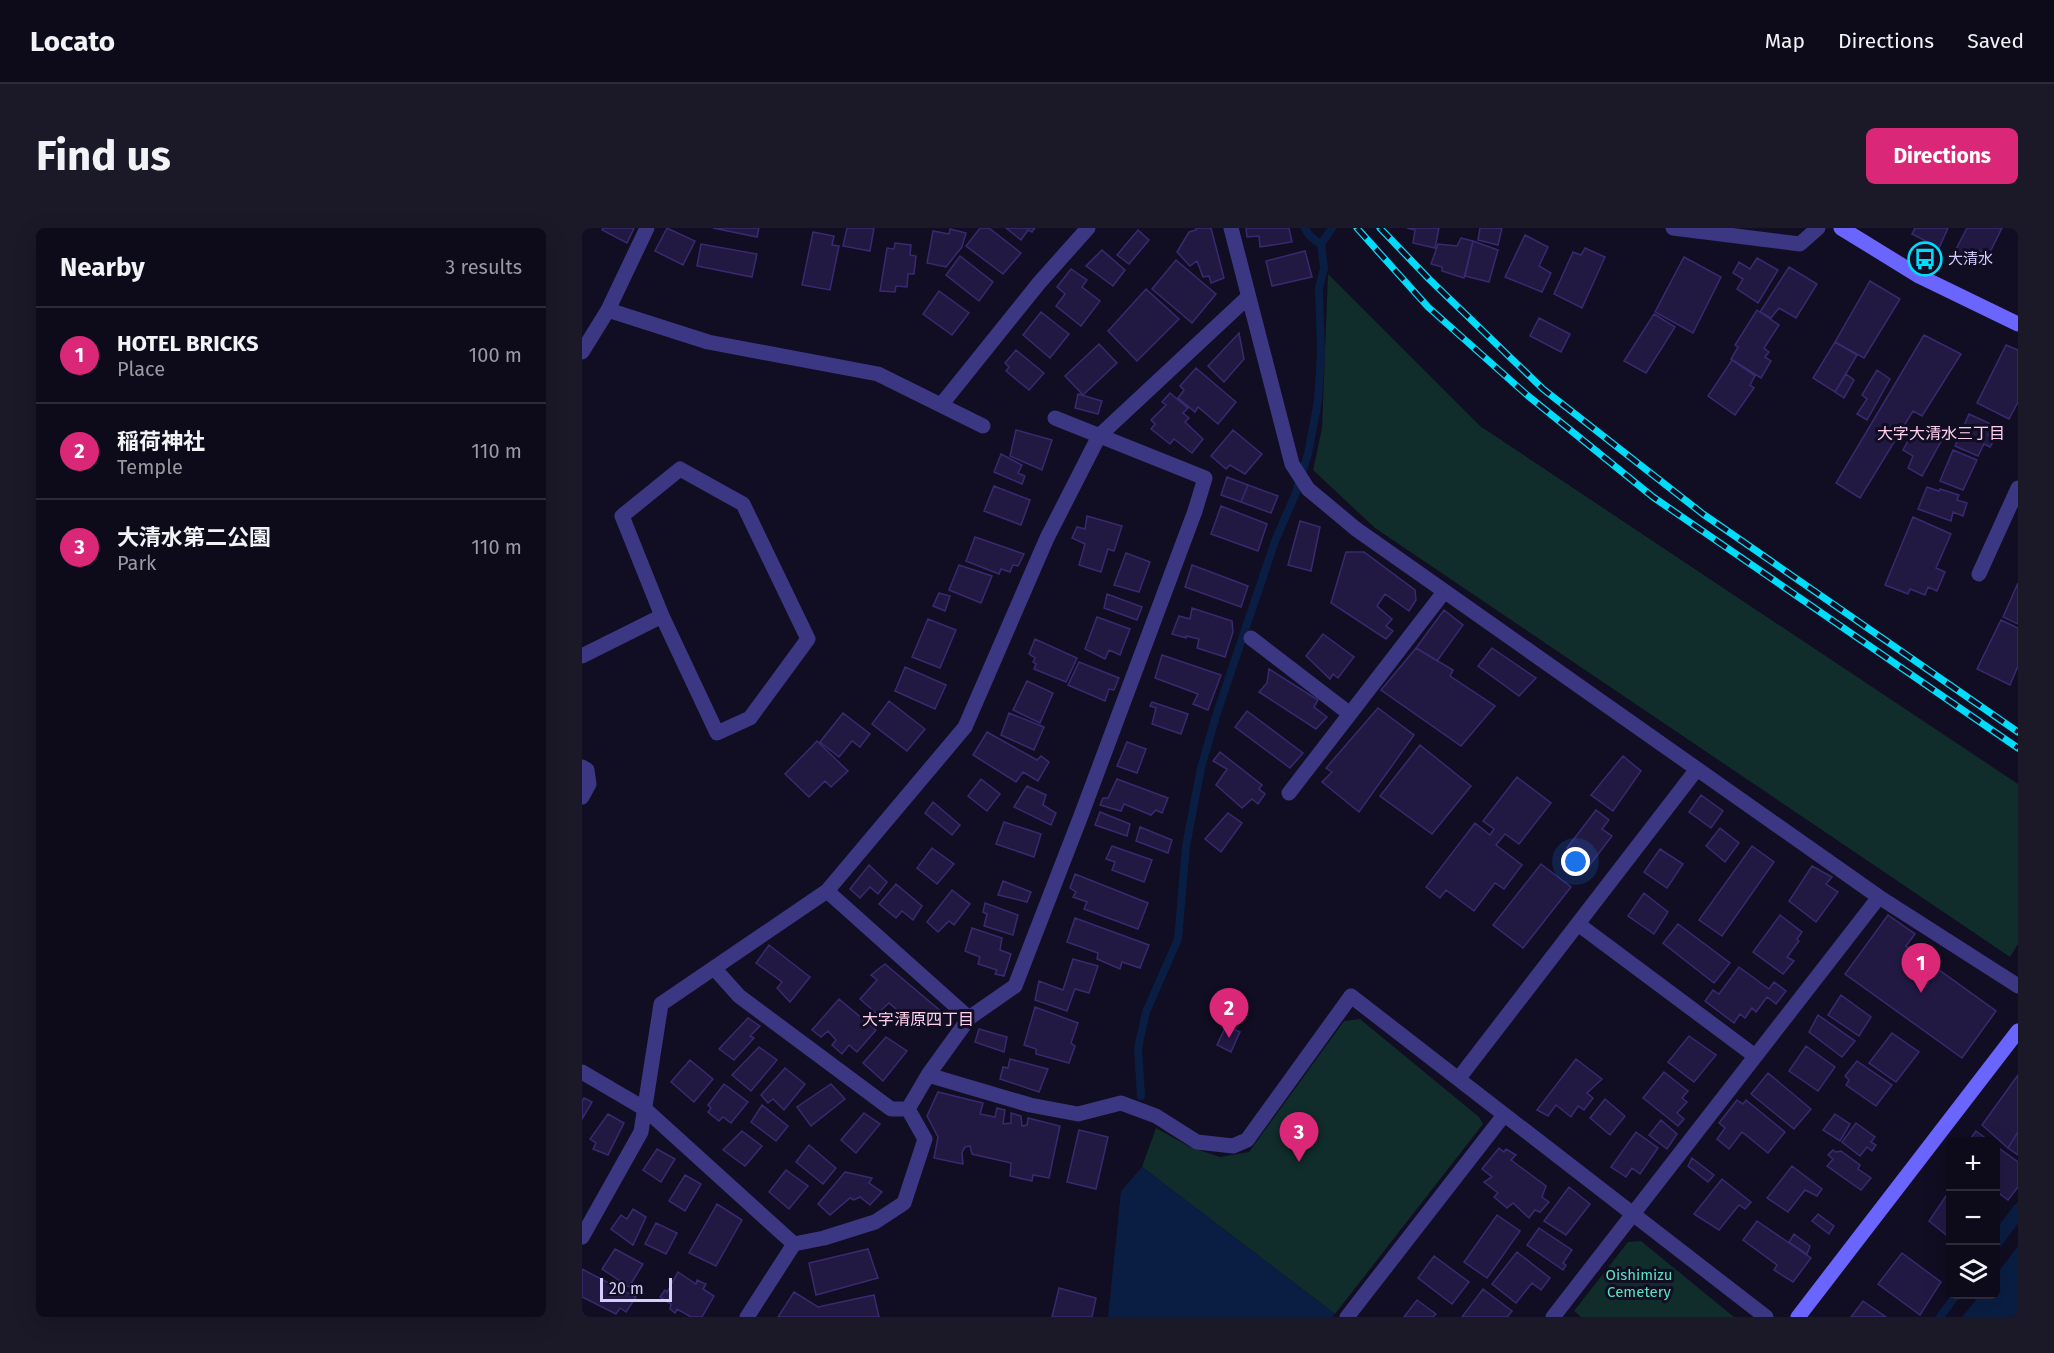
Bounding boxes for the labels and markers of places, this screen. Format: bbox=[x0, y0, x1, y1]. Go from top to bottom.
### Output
bus stop icon: 大清水 bbox=[1907, 241, 1943, 277]
place label: 大清水 bbox=[1948, 250, 1993, 268]
pin: 1 bbox=[1902, 944, 1940, 993]
pin: 2 bbox=[1210, 988, 1248, 1038]
pin: 3 bbox=[1280, 1112, 1318, 1162]

